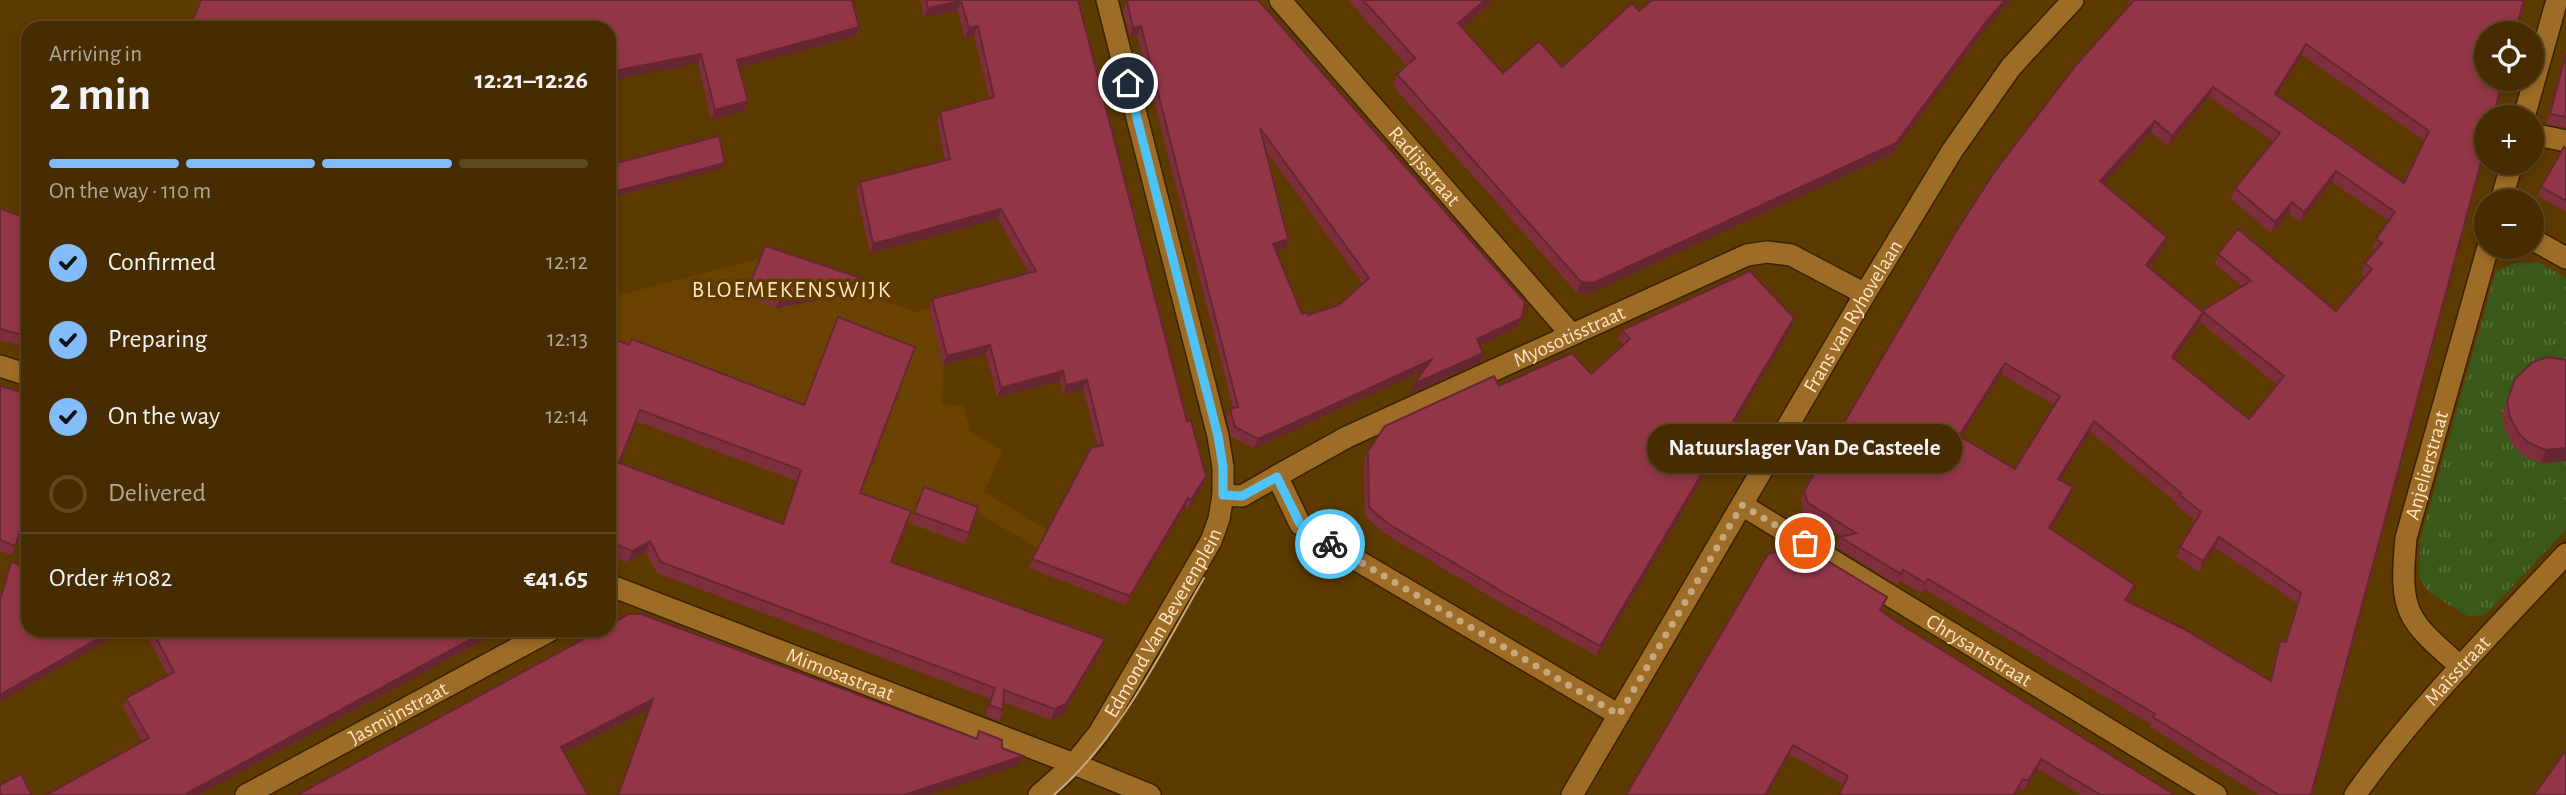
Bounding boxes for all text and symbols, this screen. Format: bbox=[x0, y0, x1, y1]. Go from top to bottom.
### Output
map controls bbox=[2474, 21, 2544, 259]
button: locate bbox=[2474, 21, 2544, 91]
text: Arriving in bbox=[49, 43, 142, 66]
pin bbox=[1098, 53, 1158, 113]
icon: home bbox=[1109, 64, 1147, 102]
text: 12:21–12:26 bbox=[474, 67, 588, 93]
text: 2 min bbox=[49, 72, 151, 118]
button: + bbox=[2474, 105, 2544, 175]
street label: Radijsstraat bbox=[1384, 123, 1464, 210]
text: On the way · 110 m bbox=[49, 180, 211, 203]
button: − bbox=[2474, 189, 2544, 259]
street label: Frans van Ryhovelaan bbox=[1800, 236, 1906, 396]
icon: check bbox=[49, 244, 87, 282]
text: Confirmed bbox=[108, 249, 216, 275]
text: 12:12 bbox=[546, 251, 588, 274]
district label: BLOEMEKENSWIJK bbox=[692, 279, 892, 302]
street label: Myosotisstraat bbox=[1510, 302, 1628, 371]
icon: check bbox=[49, 321, 87, 359]
text: Preparing bbox=[108, 326, 207, 352]
text: 12:13 bbox=[547, 328, 588, 351]
icon: check bbox=[49, 398, 87, 436]
text: On the way bbox=[108, 403, 220, 429]
text: 12:14 bbox=[545, 405, 588, 428]
street label: Anjelierstraat bbox=[2402, 408, 2452, 522]
callout: Natuurslager Van De Casteele bbox=[1647, 424, 1962, 473]
text: Natuurslager Van De Casteele bbox=[1669, 437, 1941, 460]
text: Delivered bbox=[108, 480, 206, 506]
courier bbox=[1295, 509, 1365, 579]
pin bbox=[1775, 513, 1835, 573]
icon: bag bbox=[1786, 524, 1824, 562]
icon: bike bbox=[1311, 525, 1349, 563]
street label: Edmond Van Beverenplein bbox=[1100, 526, 1226, 721]
text: Order #1082 bbox=[49, 565, 172, 591]
text: €41.65 bbox=[524, 565, 588, 591]
street label: Chrysantstraat bbox=[1922, 610, 2036, 691]
street label: Maïsstraat bbox=[2421, 632, 2494, 710]
street label: Mimosastraat bbox=[784, 644, 897, 705]
street label: Jasmijnstraat bbox=[345, 678, 452, 748]

